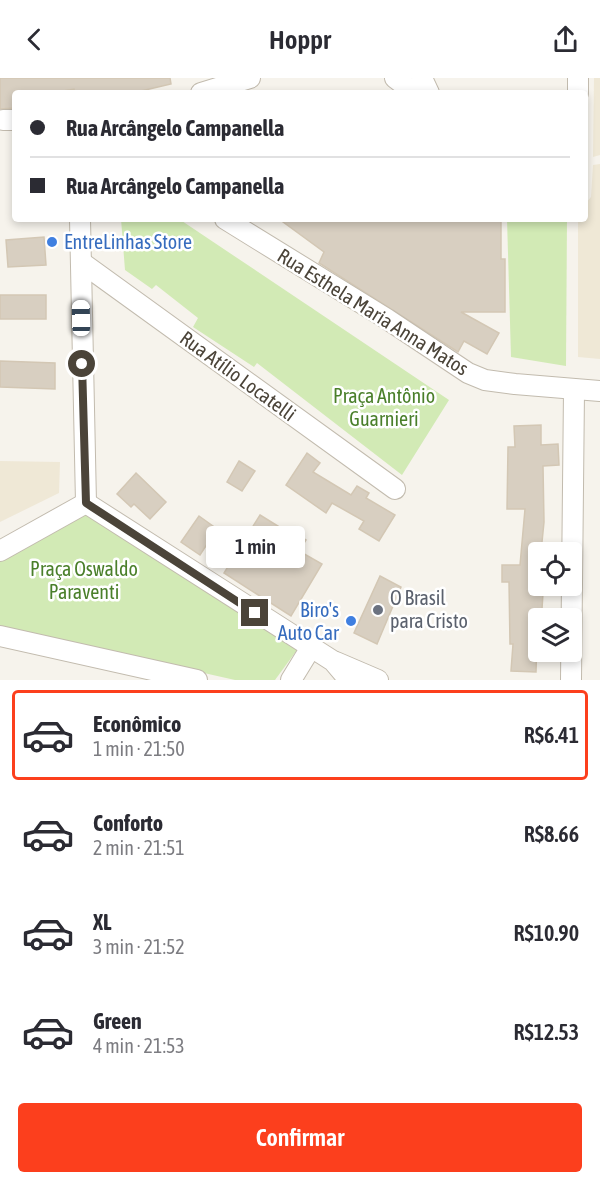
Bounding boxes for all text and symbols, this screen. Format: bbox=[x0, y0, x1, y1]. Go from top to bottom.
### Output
icon: back bbox=[18, 23, 51, 56]
icon: share bbox=[549, 23, 582, 56]
text: Hoppr bbox=[269, 24, 331, 55]
text: Rua Arcângelo Campanella bbox=[66, 115, 284, 141]
text: Rua Arcângelo Campanella bbox=[66, 173, 284, 199]
place label: EntreLinhas Store bbox=[64, 230, 192, 253]
marker: EntreLinhas Store bbox=[45, 235, 59, 249]
street label: Rua Esthela Maria Anna Matos bbox=[274, 243, 473, 380]
car bbox=[72, 300, 90, 336]
street label: Rua Atílio Locatelli bbox=[176, 326, 301, 425]
route start bbox=[68, 350, 95, 377]
park label: Praça Antônio Guarnieri bbox=[333, 384, 435, 430]
callout: 1 min bbox=[206, 526, 304, 568]
text: 1 min bbox=[235, 535, 276, 558]
map controls bbox=[528, 542, 582, 662]
button: locate bbox=[528, 542, 582, 596]
park label: Praça Oswaldo Paraventi bbox=[30, 557, 138, 603]
place label: O Brasil para Cristo bbox=[390, 586, 468, 632]
place label: Biro's Auto Car bbox=[278, 598, 340, 644]
route end bbox=[241, 599, 268, 626]
marker: O Brasil para Cristo bbox=[371, 603, 385, 617]
button: layers bbox=[528, 608, 582, 662]
marker: Biro's Auto Car bbox=[344, 614, 358, 628]
icon: car bbox=[21, 708, 75, 762]
text: Econômico bbox=[93, 711, 181, 737]
text: R$6.41 bbox=[524, 722, 579, 748]
text: 1 min · 21:50 bbox=[93, 737, 185, 760]
icon: car bbox=[21, 807, 75, 861]
text: Conforto bbox=[93, 810, 163, 836]
text: R$8.66 bbox=[524, 821, 579, 847]
text: 2 min · 21:51 bbox=[93, 836, 185, 859]
icon: car bbox=[21, 906, 75, 960]
text: XL bbox=[93, 909, 111, 935]
text: R$10.90 bbox=[513, 920, 579, 946]
text: 3 min · 21:52 bbox=[93, 935, 185, 958]
icon: car bbox=[21, 1005, 75, 1059]
text: Green bbox=[93, 1008, 142, 1034]
text: R$12.53 bbox=[513, 1019, 579, 1045]
text: 4 min · 21:53 bbox=[93, 1034, 185, 1057]
button: Confirmar bbox=[18, 1103, 582, 1172]

